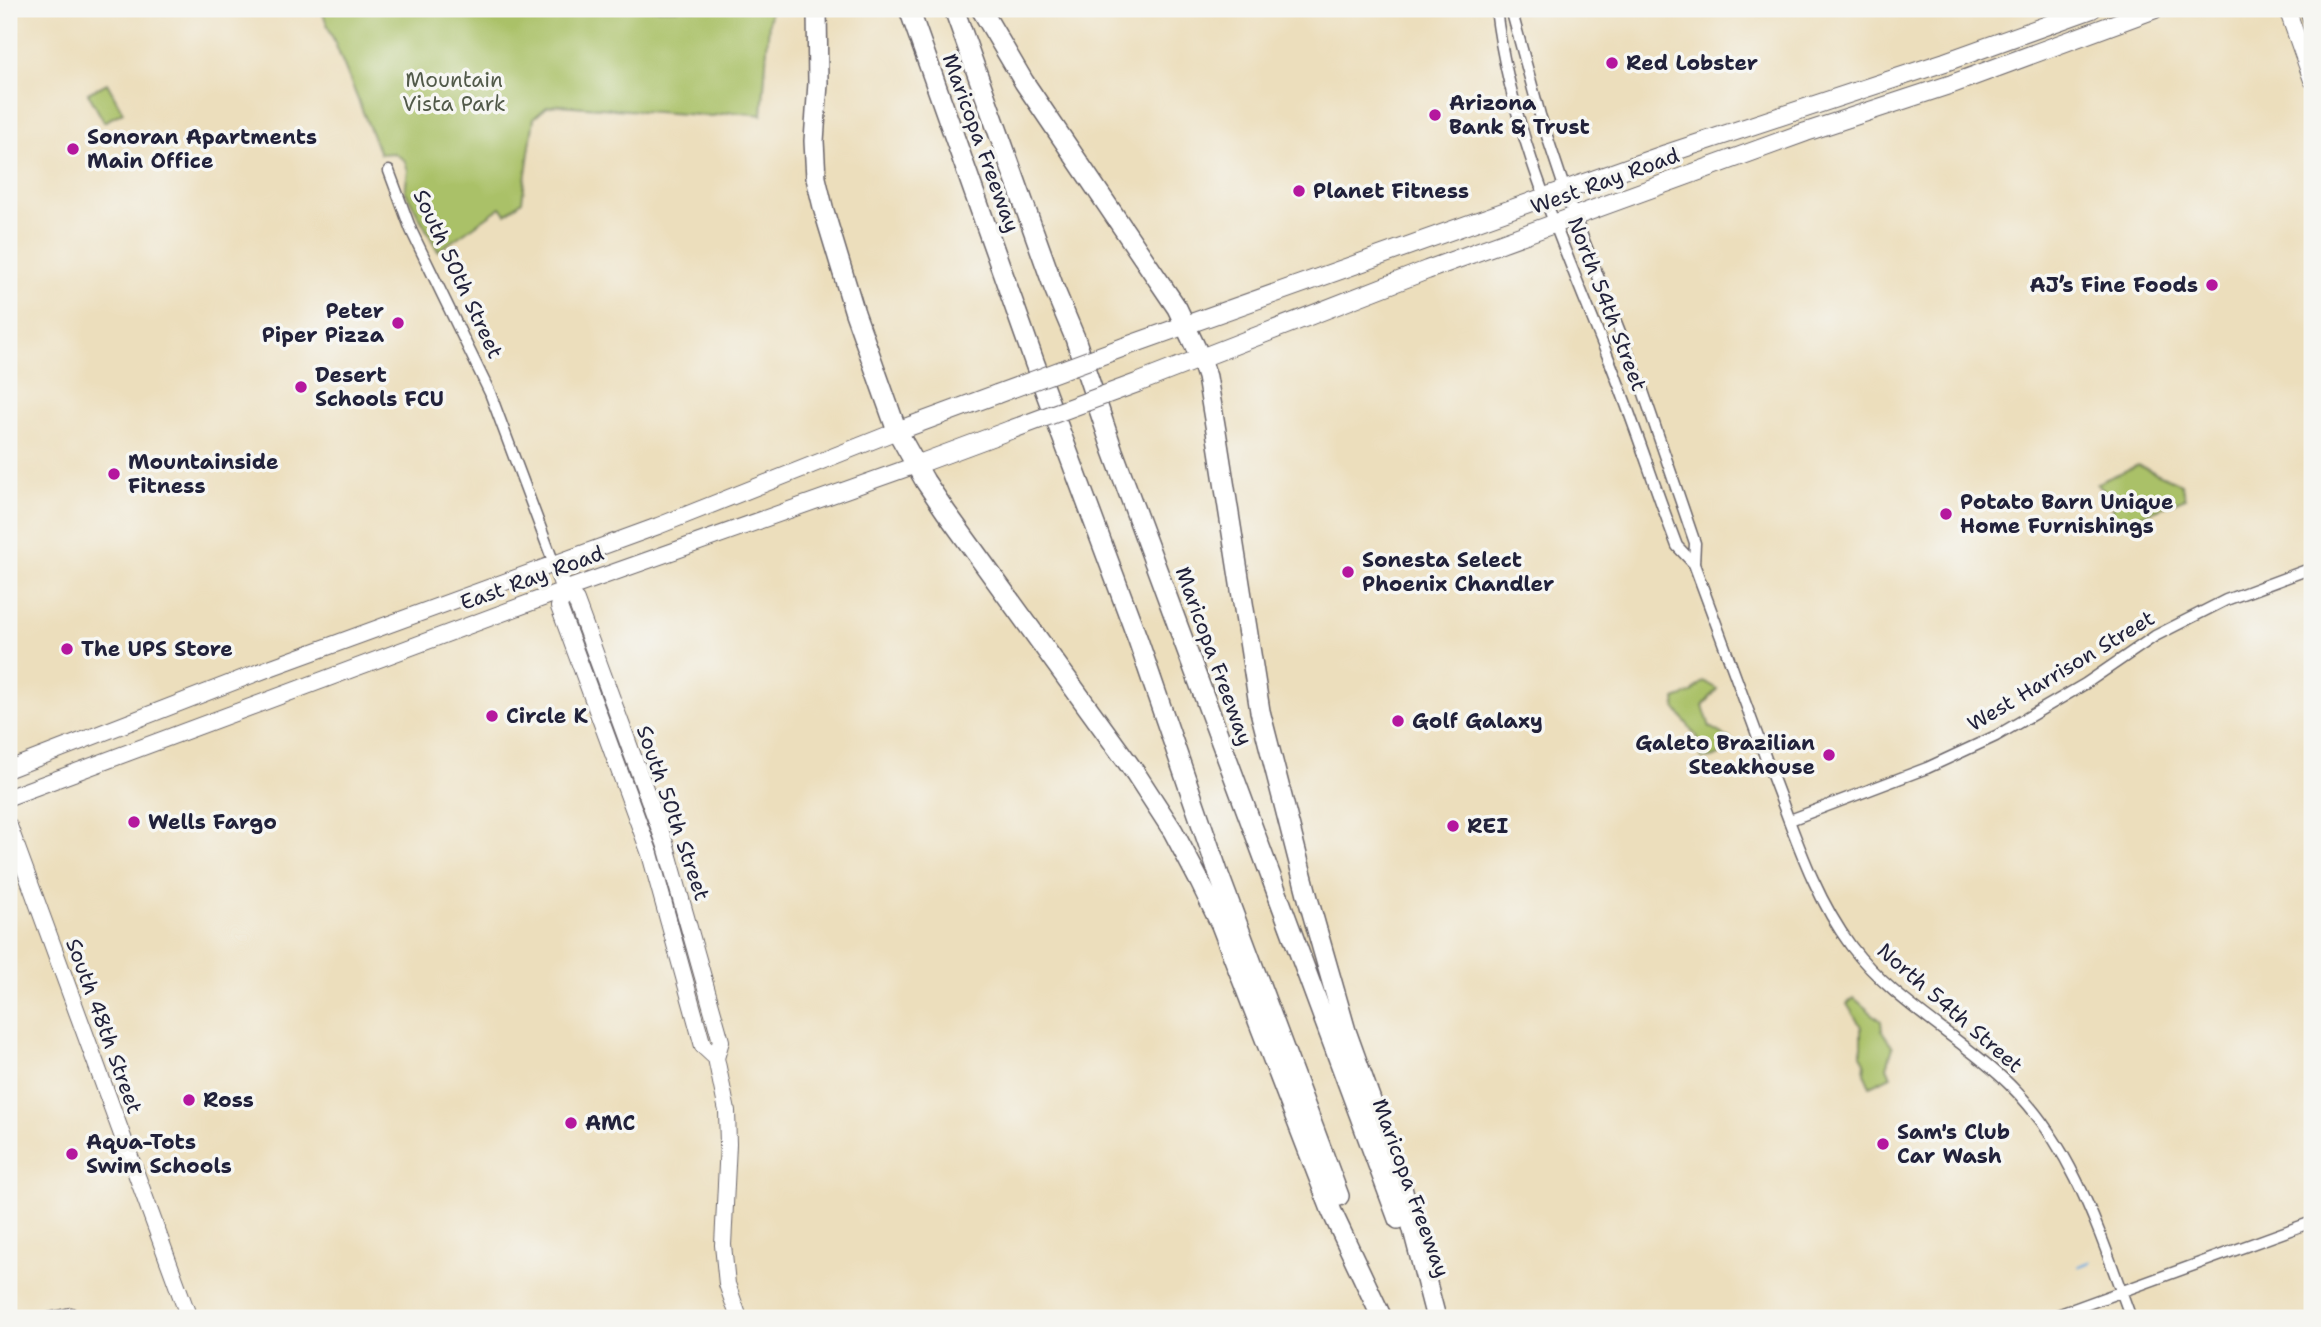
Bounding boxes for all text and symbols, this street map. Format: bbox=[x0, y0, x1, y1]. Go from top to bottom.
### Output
place label: Red Lobster bbox=[1626, 49, 1758, 77]
street label: Maricopa Freeway bbox=[936, 50, 1026, 236]
marker: Red Lobster bbox=[1604, 55, 1620, 71]
park label: Mountain Vista Park bbox=[402, 66, 506, 118]
place label: Arizona Bank & Trust bbox=[1449, 89, 1590, 141]
marker: Arizona Bank & Trust bbox=[1427, 107, 1443, 123]
place label: Sonoran Apartments Main Office bbox=[87, 123, 317, 175]
marker: Sonoran Apartments Main Office bbox=[65, 141, 81, 157]
street label: West Ray Road bbox=[1527, 141, 1683, 221]
place label: Planet Fitness bbox=[1313, 177, 1469, 205]
marker: Planet Fitness bbox=[1291, 183, 1307, 199]
street label: South 50th Street bbox=[407, 185, 509, 363]
street label: North 54th Street bbox=[1561, 213, 1653, 395]
place label: AJ’s Fine Foods bbox=[2029, 271, 2198, 299]
marker: AJ’s Fine Foods bbox=[2204, 277, 2220, 293]
place label: Peter Piper Pizza bbox=[262, 297, 385, 349]
marker: Peter Piper Pizza bbox=[390, 315, 406, 331]
place label: Desert Schools FCU bbox=[315, 361, 444, 413]
marker: Desert Schools FCU bbox=[293, 379, 309, 395]
place label: Mountainside Fitness bbox=[128, 448, 279, 500]
marker: Mountainside Fitness bbox=[106, 466, 122, 482]
place label: Potato Barn Unique Home Furnishings bbox=[1960, 488, 2174, 540]
marker: Potato Barn Unique Home Furnishings bbox=[1938, 506, 1954, 522]
street label: East Ray Road bbox=[456, 539, 608, 617]
place label: Sonesta Select Phoenix Chandler bbox=[1362, 546, 1554, 598]
street label: Maricopa Freeway bbox=[1169, 563, 1259, 749]
marker: Sonesta Select Phoenix Chandler bbox=[1340, 564, 1356, 580]
street label: West Harrison Street bbox=[1962, 604, 2160, 738]
place label: The UPS Store bbox=[81, 635, 233, 663]
marker: The UPS Store bbox=[59, 641, 75, 657]
place label: Circle K bbox=[506, 702, 589, 730]
place label: Golf Galaxy bbox=[1412, 707, 1543, 735]
marker: Circle K bbox=[484, 708, 500, 724]
marker: Golf Galaxy bbox=[1390, 713, 1406, 729]
street label: South 50th Street bbox=[630, 722, 716, 904]
place label: Galeto Brazilian Steakhouse bbox=[1635, 729, 1815, 781]
marker: Galeto Brazilian Steakhouse bbox=[1821, 747, 1837, 763]
place label: Wells Fargo bbox=[148, 808, 277, 836]
place label: REI bbox=[1467, 812, 1508, 840]
marker: Wells Fargo bbox=[126, 814, 142, 830]
marker: REI bbox=[1445, 818, 1461, 834]
street label: South 48th Street bbox=[59, 934, 149, 1118]
street label: North 54th Street bbox=[1871, 937, 2029, 1079]
place label: Ross bbox=[203, 1086, 254, 1114]
marker: Ross bbox=[181, 1092, 197, 1108]
street label: Maricopa Freeway bbox=[1366, 1095, 1456, 1281]
place label: AMC bbox=[585, 1109, 635, 1137]
marker: AMC bbox=[563, 1115, 579, 1131]
place label: Sam's Club Car Wash bbox=[1897, 1118, 2010, 1170]
place label: Aqua-Tots Swim Schools bbox=[86, 1128, 232, 1180]
marker: Sam's Club Car Wash bbox=[1875, 1136, 1891, 1152]
marker: Aqua-Tots Swim Schools bbox=[64, 1146, 80, 1162]

